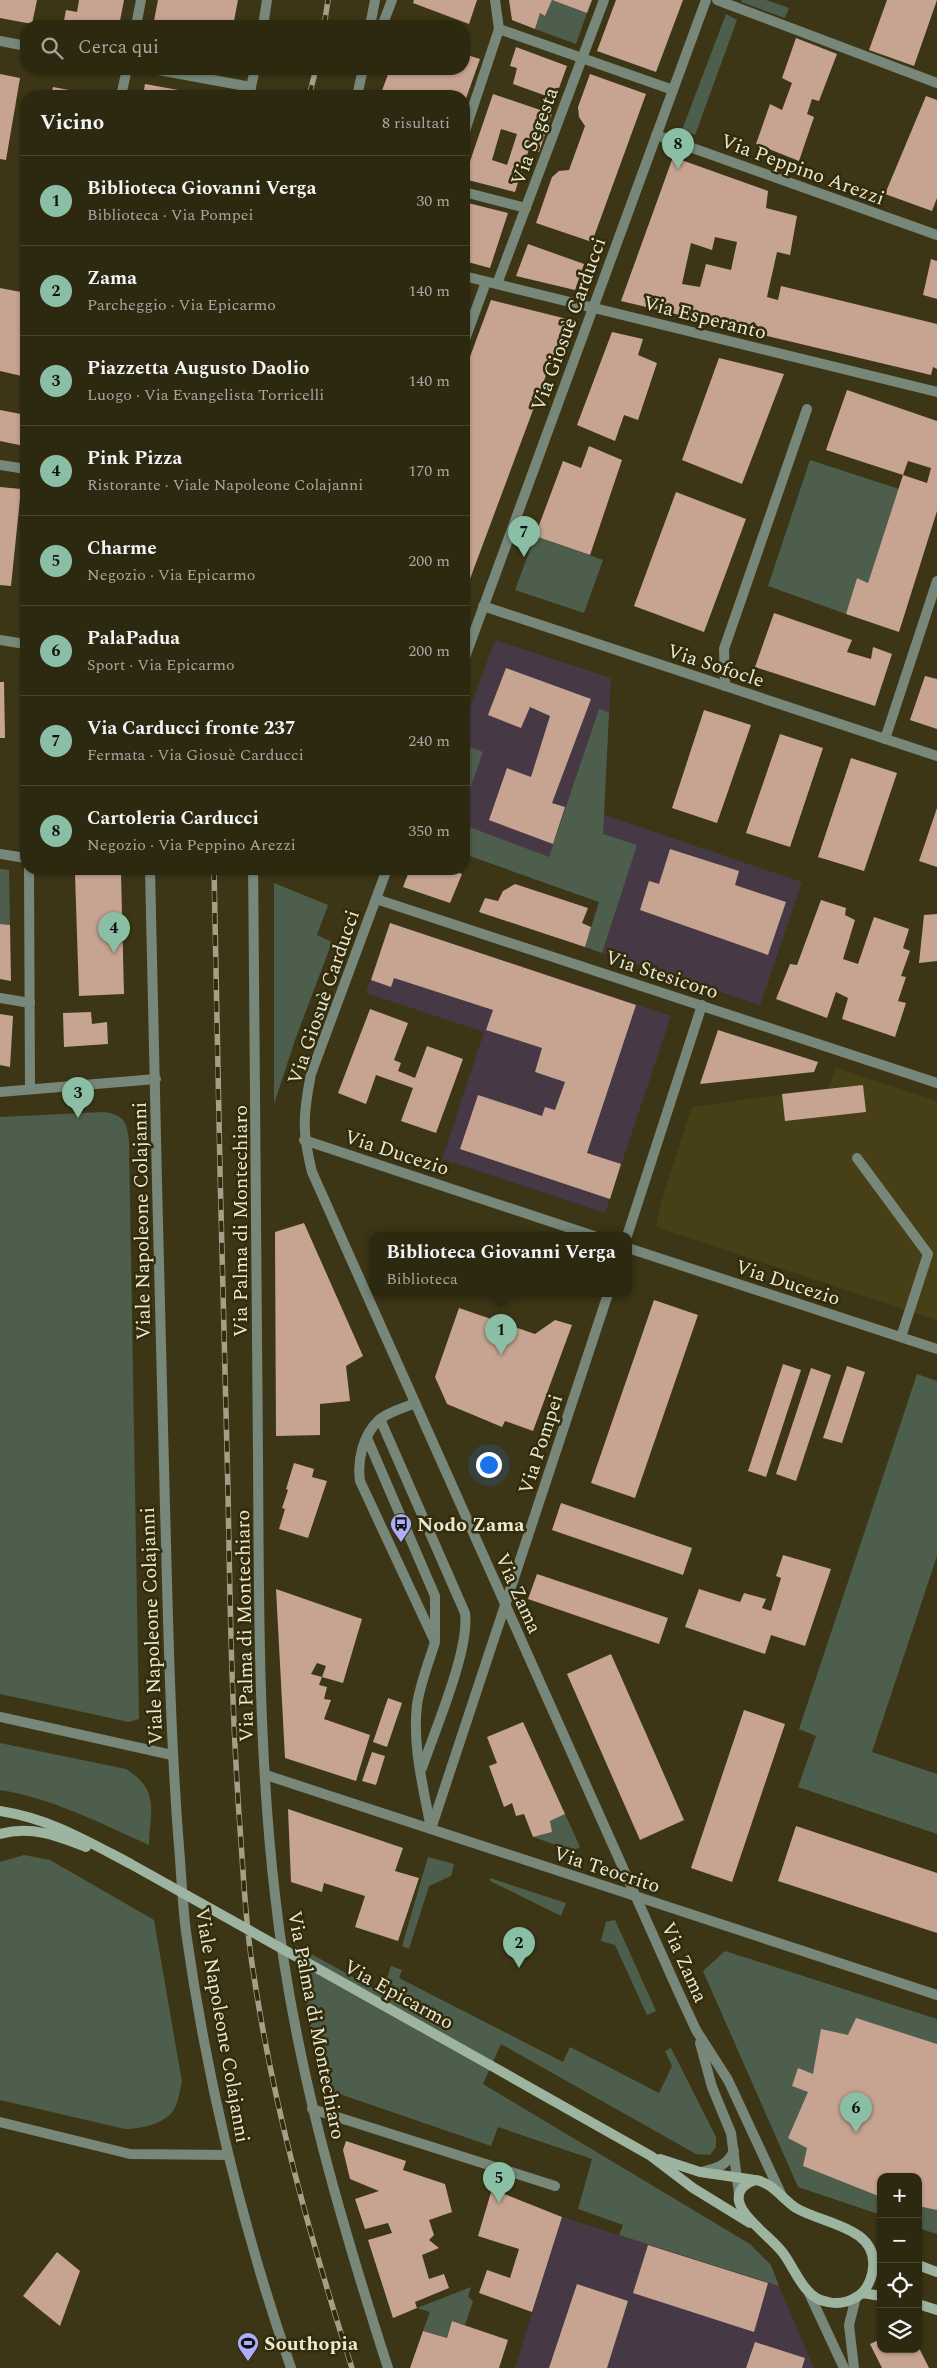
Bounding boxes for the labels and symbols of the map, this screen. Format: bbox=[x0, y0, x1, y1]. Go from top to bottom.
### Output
street label: Via Segesta bbox=[503, 83, 567, 190]
street label: Via Peppino Arezzi bbox=[717, 126, 889, 214]
pin: 8 bbox=[662, 128, 694, 169]
street label: Via Giosuè Carducci bbox=[524, 233, 614, 415]
street label: Via Esperanto bbox=[640, 288, 770, 348]
pin: 7 bbox=[508, 516, 540, 557]
street label: Via Sofocle bbox=[663, 636, 768, 696]
street label: Via Giosuè Carducci bbox=[280, 906, 368, 1089]
pin: 4 bbox=[98, 912, 130, 953]
street label: Via Stesicoro bbox=[601, 943, 722, 1007]
pin: 3 bbox=[62, 1077, 94, 1118]
street label: Viale Napoleone Colajanni bbox=[125, 1102, 159, 1340]
street label: Via Palma di Montechiaro bbox=[226, 1105, 256, 1337]
street label: Via Ducezio bbox=[340, 1122, 453, 1184]
street label: Via Ducezio bbox=[731, 1252, 844, 1314]
pin: 1 bbox=[485, 1314, 517, 1355]
street label: Via Pompei bbox=[511, 1390, 571, 1498]
your location bbox=[476, 1452, 502, 1478]
street label: Viale Napoleone Colajanni bbox=[133, 1506, 171, 1746]
street label: Via Palma di Montechiaro bbox=[228, 1510, 262, 1742]
place label: Nodo Zama bbox=[417, 1510, 525, 1540]
bus stop icon: Nodo Zama bbox=[389, 1512, 413, 1543]
street label: Via Zama bbox=[487, 1548, 549, 1639]
street label: Via Teocrito bbox=[549, 1839, 664, 1901]
street label: Viale Napoleone Colajanni bbox=[187, 1905, 257, 2145]
street label: Via Palma di Montechiaro bbox=[279, 1908, 353, 2142]
street label: Via Zama bbox=[653, 1917, 715, 2008]
pin: 2 bbox=[503, 1927, 535, 1968]
street label: Via Epicarmo bbox=[338, 1952, 459, 2038]
pin: 6 bbox=[840, 2092, 872, 2133]
pin: 5 bbox=[483, 2162, 515, 2203]
place label: Southopia bbox=[264, 2329, 359, 2359]
sports icon: Southopia bbox=[236, 2331, 260, 2362]

